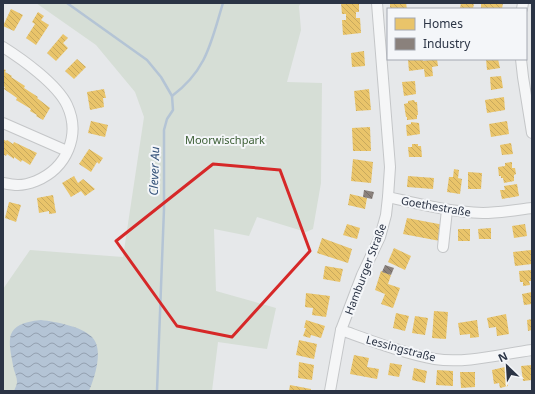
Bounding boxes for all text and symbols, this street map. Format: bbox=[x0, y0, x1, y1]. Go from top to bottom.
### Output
legend bbox=[387, 8, 527, 60]
text: Homes bbox=[423, 15, 463, 32]
text: Industry bbox=[423, 35, 471, 52]
park label: Moorwischpark bbox=[185, 132, 265, 147]
water label: Clever Au bbox=[145, 146, 163, 196]
street label: Goethestraße bbox=[400, 192, 472, 220]
street label: Hamburger Straße bbox=[341, 221, 389, 317]
street label: Lessingstraße bbox=[364, 331, 438, 365]
north arrow bbox=[487, 346, 527, 386]
text: N bbox=[495, 348, 510, 365]

